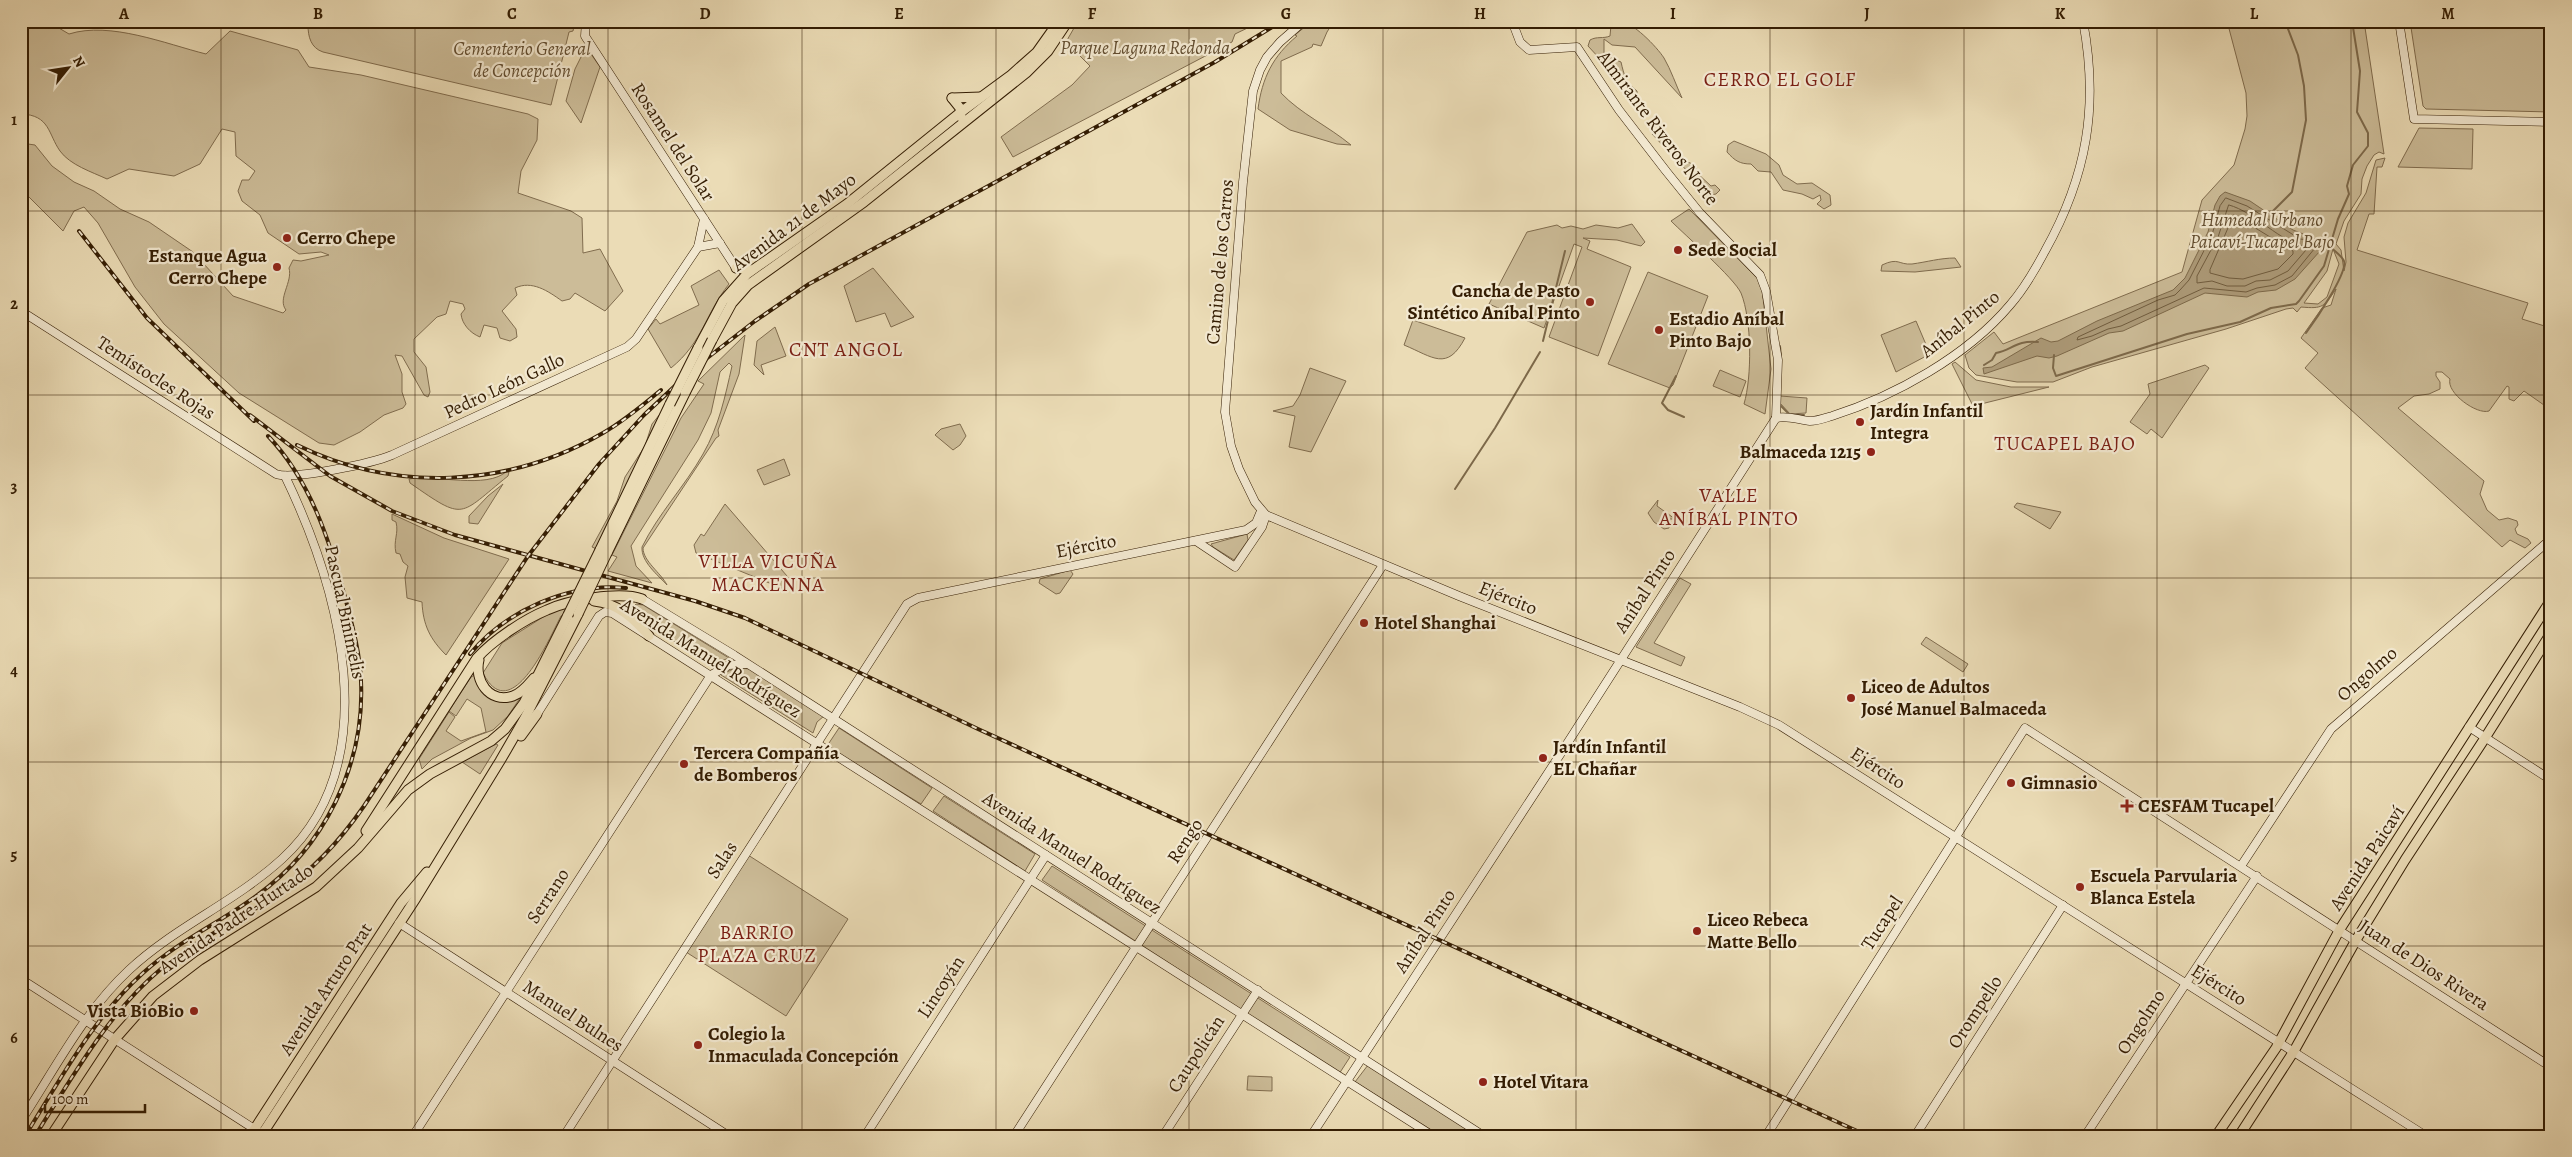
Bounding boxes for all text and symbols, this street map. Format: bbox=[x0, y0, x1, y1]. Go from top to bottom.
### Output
text: A bbox=[118, 3, 130, 25]
text: B bbox=[313, 3, 323, 25]
text: C bbox=[507, 3, 517, 25]
text: D bbox=[699, 3, 711, 25]
text: E bbox=[894, 3, 904, 25]
text: F bbox=[1088, 3, 1097, 25]
text: G bbox=[1281, 3, 1291, 25]
text: H bbox=[1474, 3, 1486, 25]
text: I bbox=[1670, 3, 1676, 25]
text: J bbox=[1864, 3, 1870, 25]
text: K bbox=[2055, 3, 2066, 25]
text: L bbox=[2250, 3, 2259, 25]
text: M bbox=[2441, 3, 2455, 25]
park label: Parque Laguna Redonda bbox=[1060, 35, 1230, 61]
park label: Cementerio General de Concepción bbox=[453, 36, 591, 84]
north arrow bbox=[42, 42, 92, 92]
street label: Almirante Riveros Norte bbox=[1591, 44, 1725, 211]
text: N bbox=[68, 53, 90, 71]
district label: CERRO EL GOLF bbox=[1704, 66, 1856, 93]
street label: Rosamel del Solar bbox=[625, 78, 721, 206]
text: 1 bbox=[11, 109, 17, 131]
street label: Avenida 21 de Mayo bbox=[726, 167, 862, 278]
street label: Camino de los Carros bbox=[1200, 178, 1240, 346]
park label: Humedal Urbano Paicaví-Tucapel Bajo bbox=[2190, 207, 2335, 255]
place label: Cerro Chepe bbox=[297, 225, 396, 251]
marker: Cerro Chepe bbox=[281, 232, 293, 244]
place label: Sede Social bbox=[1688, 237, 1777, 263]
place label: Estanque Agua Cerro Chepe bbox=[148, 243, 268, 291]
marker: Sede Social bbox=[1672, 244, 1684, 256]
marker: Estanque Agua Cerro Chepe bbox=[271, 261, 283, 273]
place label: Cancha de Pasto Sintético Aníbal Pinto bbox=[1408, 278, 1580, 326]
street label: Aníbal Pinto bbox=[1914, 284, 2005, 365]
text: 2 bbox=[10, 293, 18, 315]
marker: Cancha de Pasto Sintético Aníbal Pinto bbox=[1584, 296, 1596, 308]
place label: Estadio Aníbal Pinto Bajo bbox=[1669, 306, 1784, 354]
marker: Estadio Aníbal Pinto Bajo bbox=[1653, 324, 1665, 336]
street label: Temístocles Rojas bbox=[92, 330, 220, 426]
district label: CNT ANGOL bbox=[789, 336, 903, 363]
street label: Pedro León Gallo bbox=[439, 347, 569, 425]
place label: Jardín Infantil Integra bbox=[1870, 398, 1983, 446]
marker: Jardín Infantil Integra bbox=[1854, 416, 1866, 428]
district label: TUCAPEL BAJO bbox=[1994, 430, 2136, 457]
place label: Balmaceda 1215 bbox=[1740, 439, 1861, 465]
marker: Balmaceda 1215 bbox=[1865, 446, 1877, 458]
text: 3 bbox=[11, 476, 18, 498]
district label: VALLE ANÍBAL PINTO bbox=[1658, 482, 1799, 532]
street label: Ejército bbox=[1054, 527, 1118, 565]
street label: Pascual Binimelis bbox=[318, 543, 372, 681]
street label: Aníbal Pinto bbox=[1608, 544, 1682, 639]
district label: VILLA VICUÑA MACKENNA bbox=[698, 548, 837, 598]
street label: Ejército bbox=[1475, 575, 1541, 621]
street label: Avenida Manuel Rodríguez bbox=[615, 591, 806, 724]
place label: Hotel Shanghai bbox=[1374, 610, 1496, 636]
marker: Hotel Shanghai bbox=[1358, 617, 1370, 629]
street label: Ongolmo bbox=[2331, 640, 2403, 708]
text: 4 bbox=[10, 660, 18, 682]
place label: Liceo de Adultos José Manuel Balmaceda bbox=[1861, 674, 2047, 722]
marker: Liceo de Adultos José Manuel Balmaceda bbox=[1845, 692, 1857, 704]
place label: Jardín Infantil EL Chañar bbox=[1553, 734, 1666, 782]
place label: Tercera Compañía de Bomberos bbox=[694, 740, 840, 788]
street label: Ejército bbox=[1845, 741, 1911, 795]
marker: Jardín Infantil EL Chañar bbox=[1537, 752, 1549, 764]
marker: Tercera Compañía de Bomberos bbox=[678, 758, 690, 770]
place label: Gimnasio bbox=[2021, 770, 2098, 796]
marker: Gimnasio bbox=[2005, 777, 2017, 789]
street label: Avenida Manuel Rodríguez bbox=[977, 785, 1167, 921]
place label: CESFAM Tucapel bbox=[2138, 793, 2274, 819]
marker: CESFAM Tucapel bbox=[2120, 799, 2134, 813]
street label: Avenida Paicaví bbox=[2323, 800, 2411, 916]
street label: Rengo bbox=[1161, 813, 1209, 869]
street label: Salas bbox=[700, 836, 744, 884]
text: 5 bbox=[11, 844, 18, 866]
street label: Avenida Padre Hurtado bbox=[153, 858, 318, 981]
street label: Serrano bbox=[520, 863, 576, 929]
place label: Escuela Parvularia Blanca Estela bbox=[2090, 863, 2238, 911]
marker: Escuela Parvularia Blanca Estela bbox=[2074, 881, 2086, 893]
street label: Aníbal Pinto bbox=[1388, 884, 1462, 979]
street label: Tucapel bbox=[1855, 890, 1909, 955]
place label: Liceo Rebeca Matte Bello bbox=[1707, 907, 1809, 955]
street label: Juan de Dios Rivera bbox=[2354, 913, 2494, 1017]
street label: Avenida Arturo Prat bbox=[273, 918, 379, 1061]
district label: BARRIO PLAZA CRUZ bbox=[697, 919, 817, 969]
marker: Liceo Rebeca Matte Bello bbox=[1691, 925, 1703, 937]
street label: Lincoyán bbox=[911, 951, 971, 1023]
street label: Ejército bbox=[2186, 958, 2252, 1012]
street label: Orompello bbox=[1942, 970, 2008, 1054]
street label: Manuel Bulnes bbox=[518, 974, 628, 1058]
street label: Ongolmo bbox=[2110, 985, 2172, 1059]
place label: Vista BioBio bbox=[86, 998, 184, 1024]
marker: Vista BioBio bbox=[188, 1005, 200, 1017]
street label: Caupolicán bbox=[1161, 1010, 1231, 1098]
place label: Colegio la Inmaculada Concepción bbox=[708, 1021, 899, 1069]
text: 6 bbox=[10, 1027, 18, 1049]
marker: Colegio la Inmaculada Concepción bbox=[692, 1039, 704, 1051]
place label: Hotel Vitara bbox=[1493, 1069, 1589, 1095]
marker: Hotel Vitara bbox=[1477, 1076, 1489, 1088]
scale bar bbox=[45, 1082, 145, 1114]
text: 100 m bbox=[52, 1089, 89, 1109]

